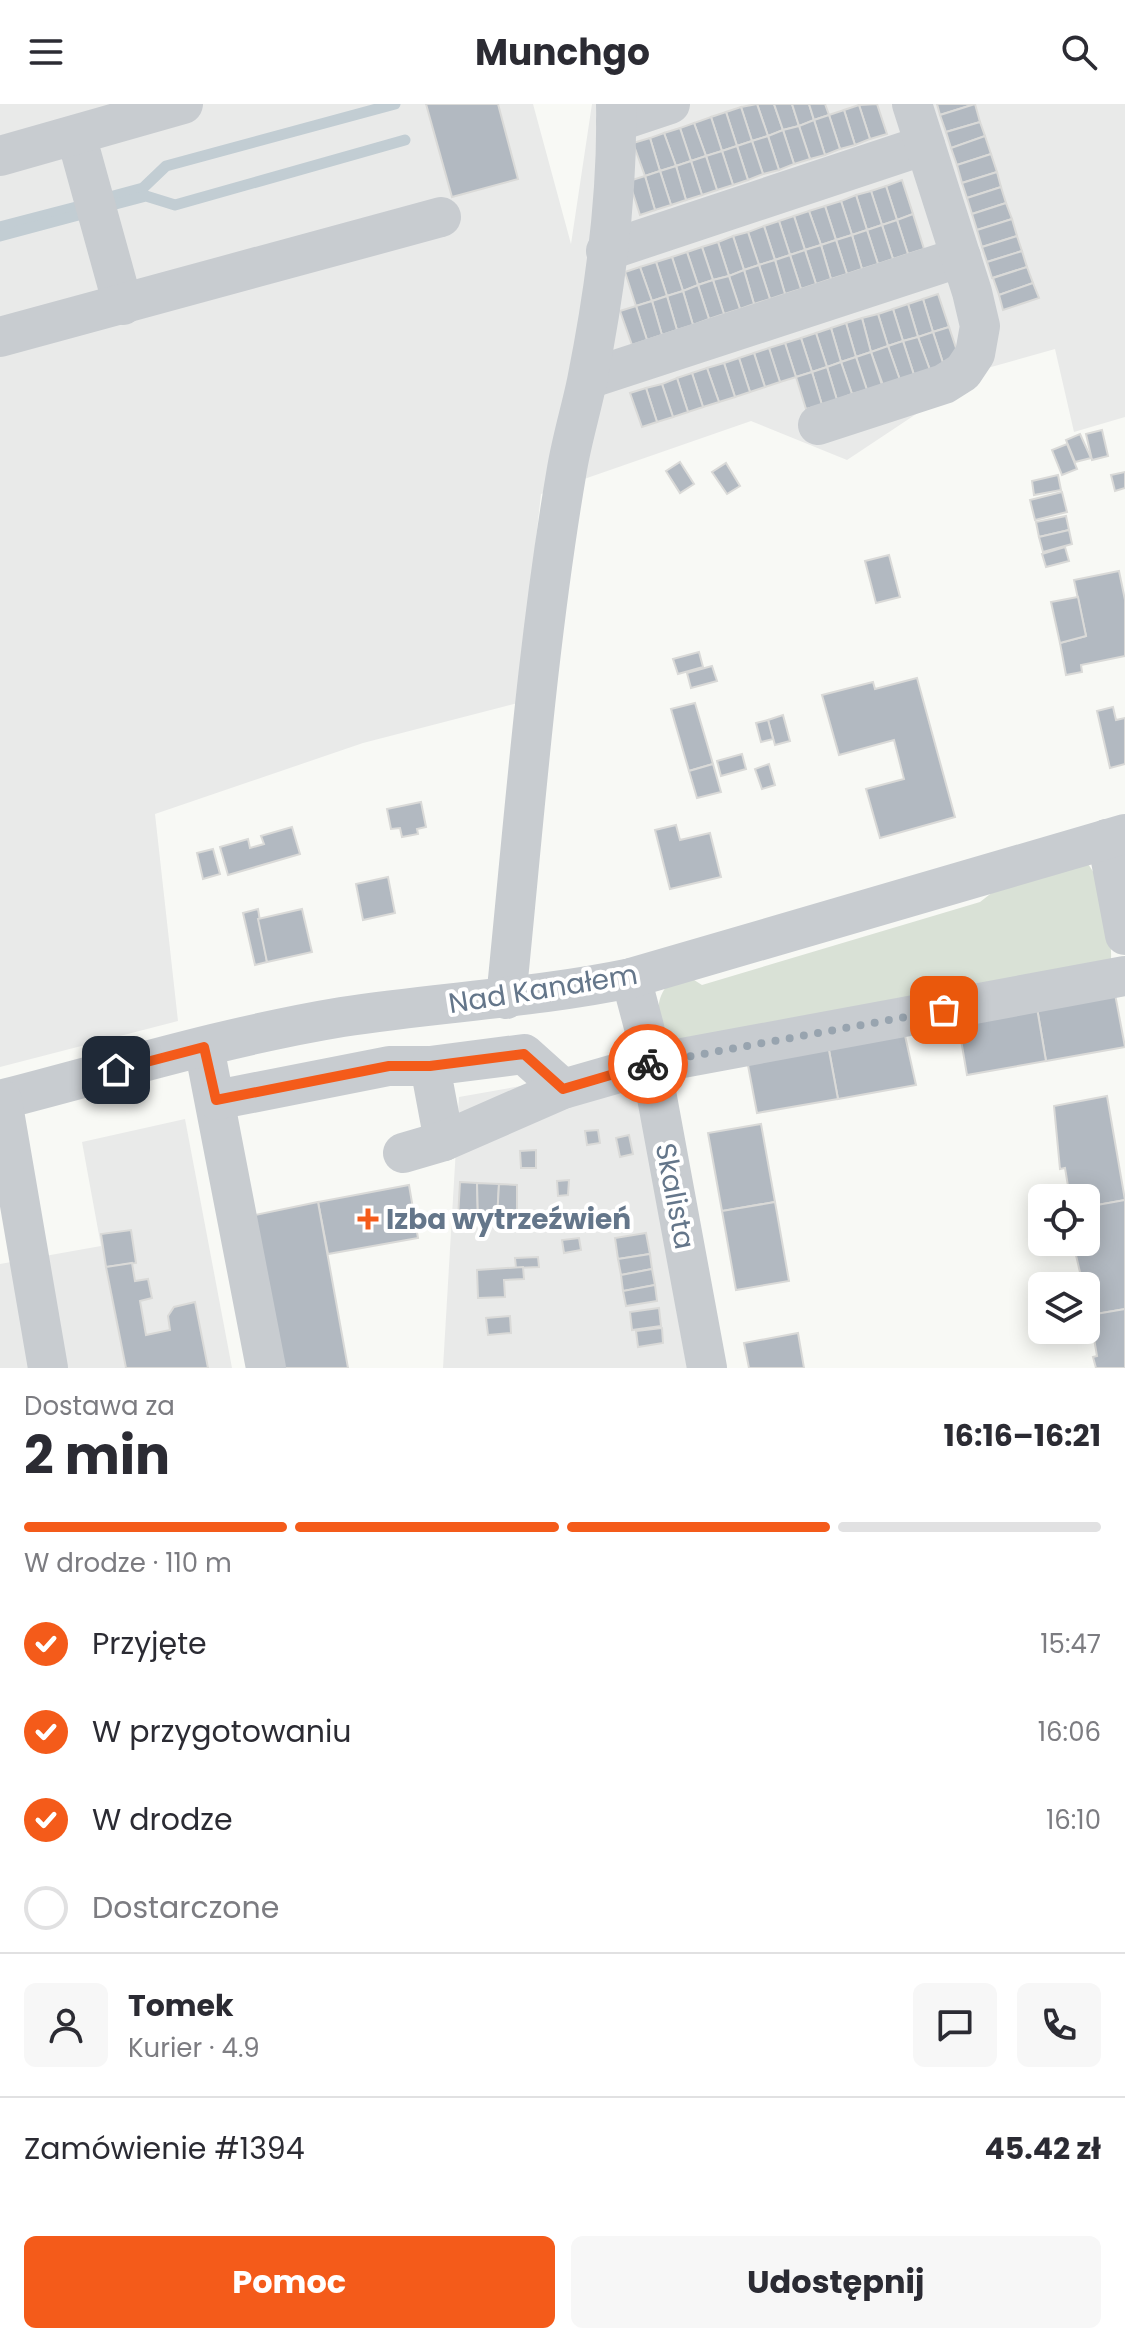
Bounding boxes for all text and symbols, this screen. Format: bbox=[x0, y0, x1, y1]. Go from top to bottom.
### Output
text: Munchgo bbox=[475, 27, 650, 78]
icon: menu bbox=[24, 30, 68, 74]
icon: search bbox=[1057, 30, 1101, 74]
street label: Nad Kanałem bbox=[446, 955, 640, 1023]
pin bbox=[910, 976, 978, 1044]
icon: bag bbox=[922, 988, 966, 1032]
courier bbox=[608, 1024, 688, 1104]
pin bbox=[82, 1036, 150, 1104]
icon: bike bbox=[626, 1042, 670, 1086]
icon: home bbox=[94, 1048, 138, 1092]
street label: Skalista bbox=[646, 1140, 704, 1252]
map controls bbox=[1028, 1184, 1100, 1344]
button: locate bbox=[1028, 1184, 1100, 1256]
place label: Izba wytrzeźwień bbox=[386, 1200, 631, 1239]
marker: Izba wytrzeźwień bbox=[357, 1208, 379, 1230]
button: layers bbox=[1028, 1272, 1100, 1344]
text: Dostawa za bbox=[24, 1388, 175, 1424]
text: 16:16–16:21 bbox=[944, 1414, 1101, 1457]
text: 2 min bbox=[24, 1419, 170, 1492]
text: W drodze · 110 m bbox=[24, 1545, 232, 1581]
icon: check bbox=[24, 1622, 68, 1666]
text: Przyjęte bbox=[92, 1622, 207, 1665]
text: 15:47 bbox=[1040, 1626, 1101, 1662]
icon: check bbox=[24, 1710, 68, 1754]
text: W przygotowaniu bbox=[92, 1710, 352, 1753]
text: 16:06 bbox=[1038, 1714, 1101, 1750]
icon: check bbox=[24, 1798, 68, 1842]
text: W drodze bbox=[92, 1798, 233, 1841]
text: 16:10 bbox=[1046, 1802, 1101, 1838]
text: Dostarczone bbox=[92, 1886, 279, 1929]
button: person bbox=[24, 1983, 108, 2067]
button: chat bbox=[913, 1983, 997, 2067]
button: phone bbox=[1017, 1983, 1101, 2067]
text: Tomek bbox=[128, 1984, 234, 2027]
text: Kurier · 4.9 bbox=[128, 2030, 260, 2066]
text: Zamówienie #1394 bbox=[24, 2127, 305, 2170]
text: 45.42 zł bbox=[984, 2127, 1101, 2170]
button: Pomoc bbox=[24, 2236, 555, 2328]
button: Udostępnij bbox=[571, 2236, 1101, 2328]

